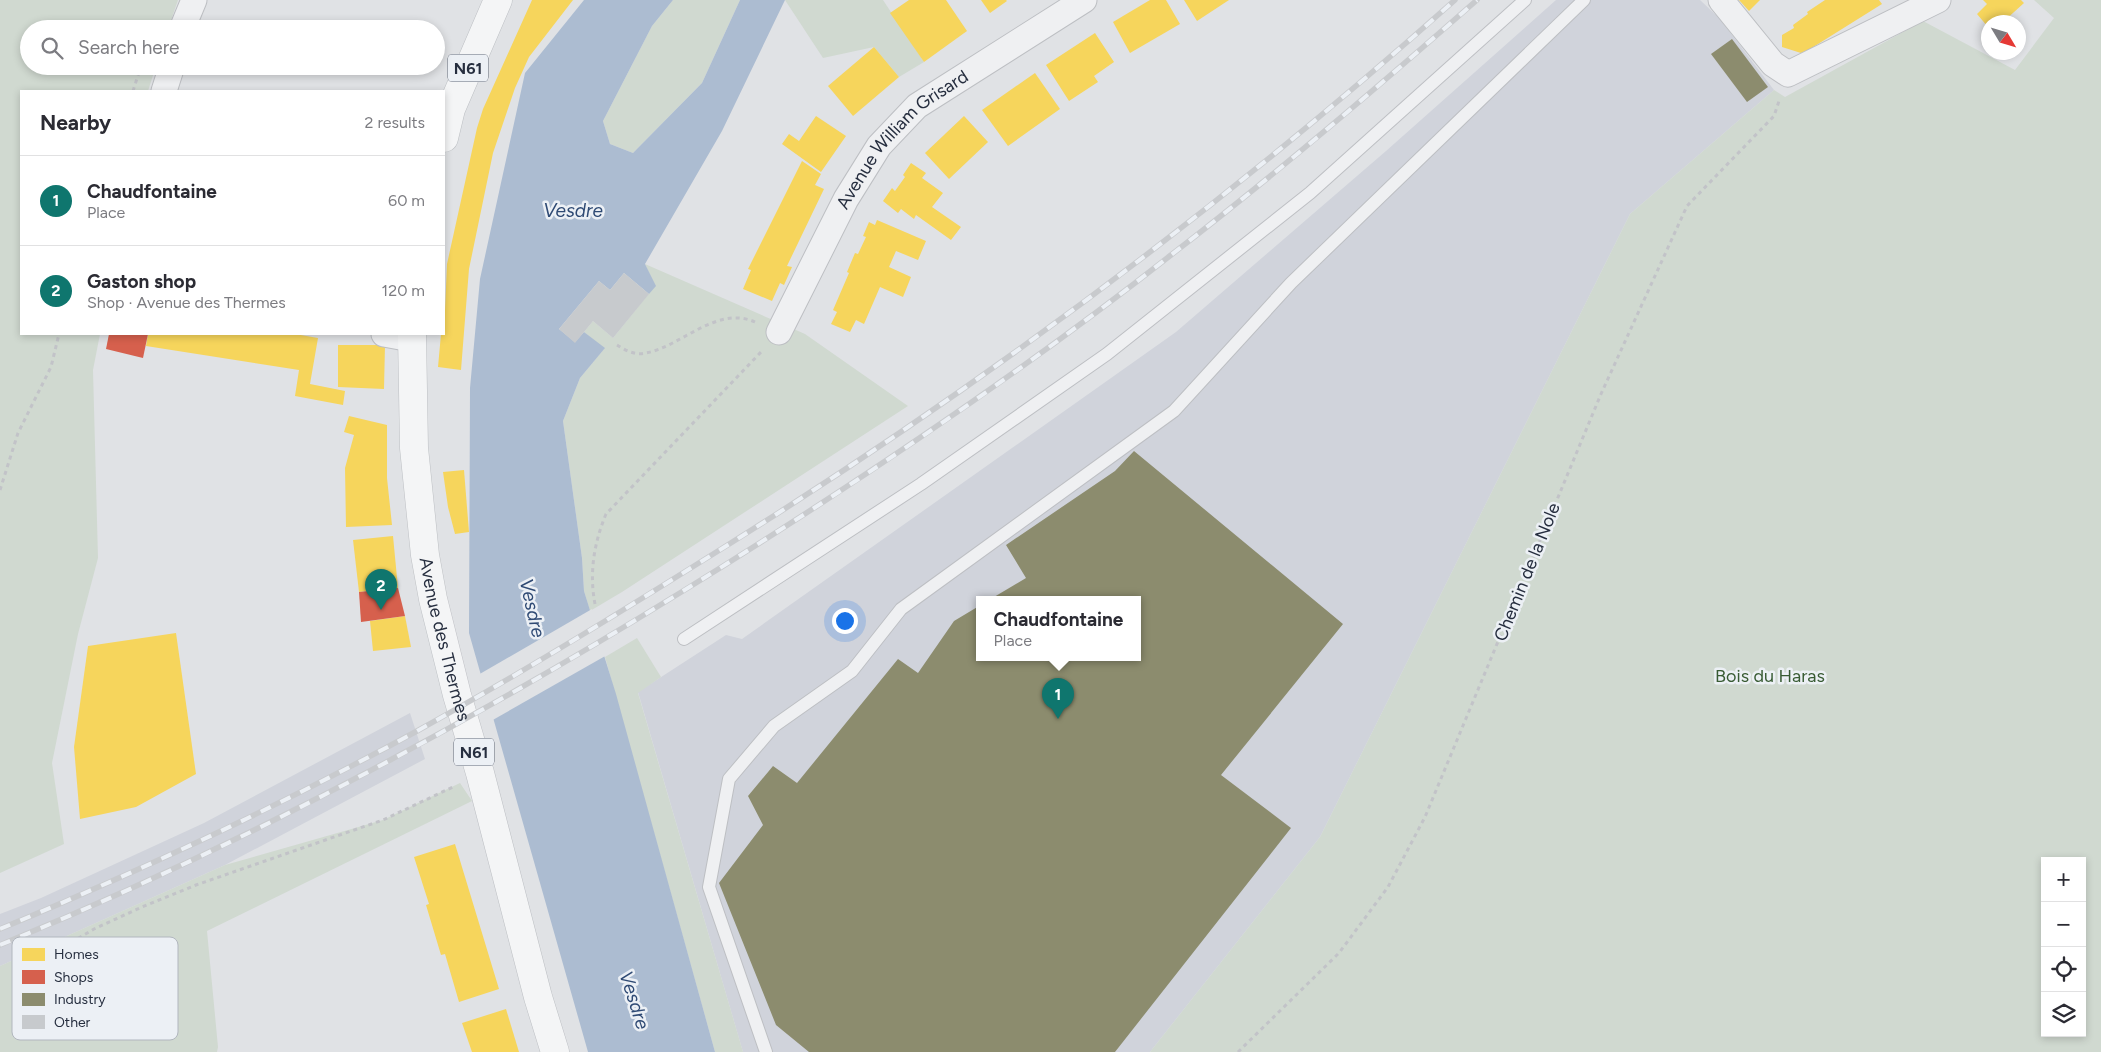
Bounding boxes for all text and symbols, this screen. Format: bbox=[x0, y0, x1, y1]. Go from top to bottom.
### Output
north arrow bbox=[1981, 15, 2026, 60]
search box bbox=[20, 20, 445, 75]
icon: search bbox=[38, 34, 66, 62]
text: Search here bbox=[78, 36, 180, 59]
road number: N61 bbox=[448, 54, 488, 82]
street label: Avenue William Grisard bbox=[832, 65, 972, 213]
text: Nearby bbox=[40, 110, 111, 135]
text: 2 results bbox=[365, 113, 425, 132]
text: Chaudfontaine bbox=[87, 180, 217, 203]
text: 1 bbox=[53, 191, 59, 210]
text: 60 m bbox=[388, 191, 425, 210]
water label: Vesdre bbox=[543, 199, 603, 222]
text: Place bbox=[87, 203, 125, 222]
text: Gaston shop bbox=[87, 270, 196, 293]
text: 2 bbox=[51, 281, 61, 300]
text: 120 m bbox=[382, 281, 425, 300]
text: Shop · Avenue des Thermes bbox=[87, 293, 286, 312]
street label: Chemin de la Nole bbox=[1489, 499, 1565, 644]
street label: Avenue des Thermes bbox=[415, 555, 475, 724]
pin: 2 bbox=[365, 569, 397, 610]
water label: Vesdre bbox=[515, 576, 551, 640]
popup bbox=[976, 596, 1141, 661]
your location bbox=[832, 608, 858, 634]
text: Chaudfontaine bbox=[994, 608, 1123, 631]
text: Place bbox=[994, 631, 1032, 650]
park label: Bois du Haras bbox=[1715, 665, 1825, 687]
pin: 1 bbox=[1042, 678, 1074, 719]
road number: N61 bbox=[454, 739, 494, 766]
map controls bbox=[2041, 857, 2086, 1037]
button: + bbox=[2041, 857, 2086, 902]
button: − bbox=[2041, 902, 2086, 947]
legend bbox=[12, 937, 178, 1040]
text: Homes bbox=[54, 946, 99, 963]
button: locate bbox=[2041, 947, 2086, 992]
water label: Vesdre bbox=[614, 968, 655, 1033]
text: Shops bbox=[54, 969, 93, 986]
text: Industry bbox=[54, 991, 106, 1008]
button: layers bbox=[2041, 992, 2086, 1037]
text: Other bbox=[54, 1014, 91, 1031]

